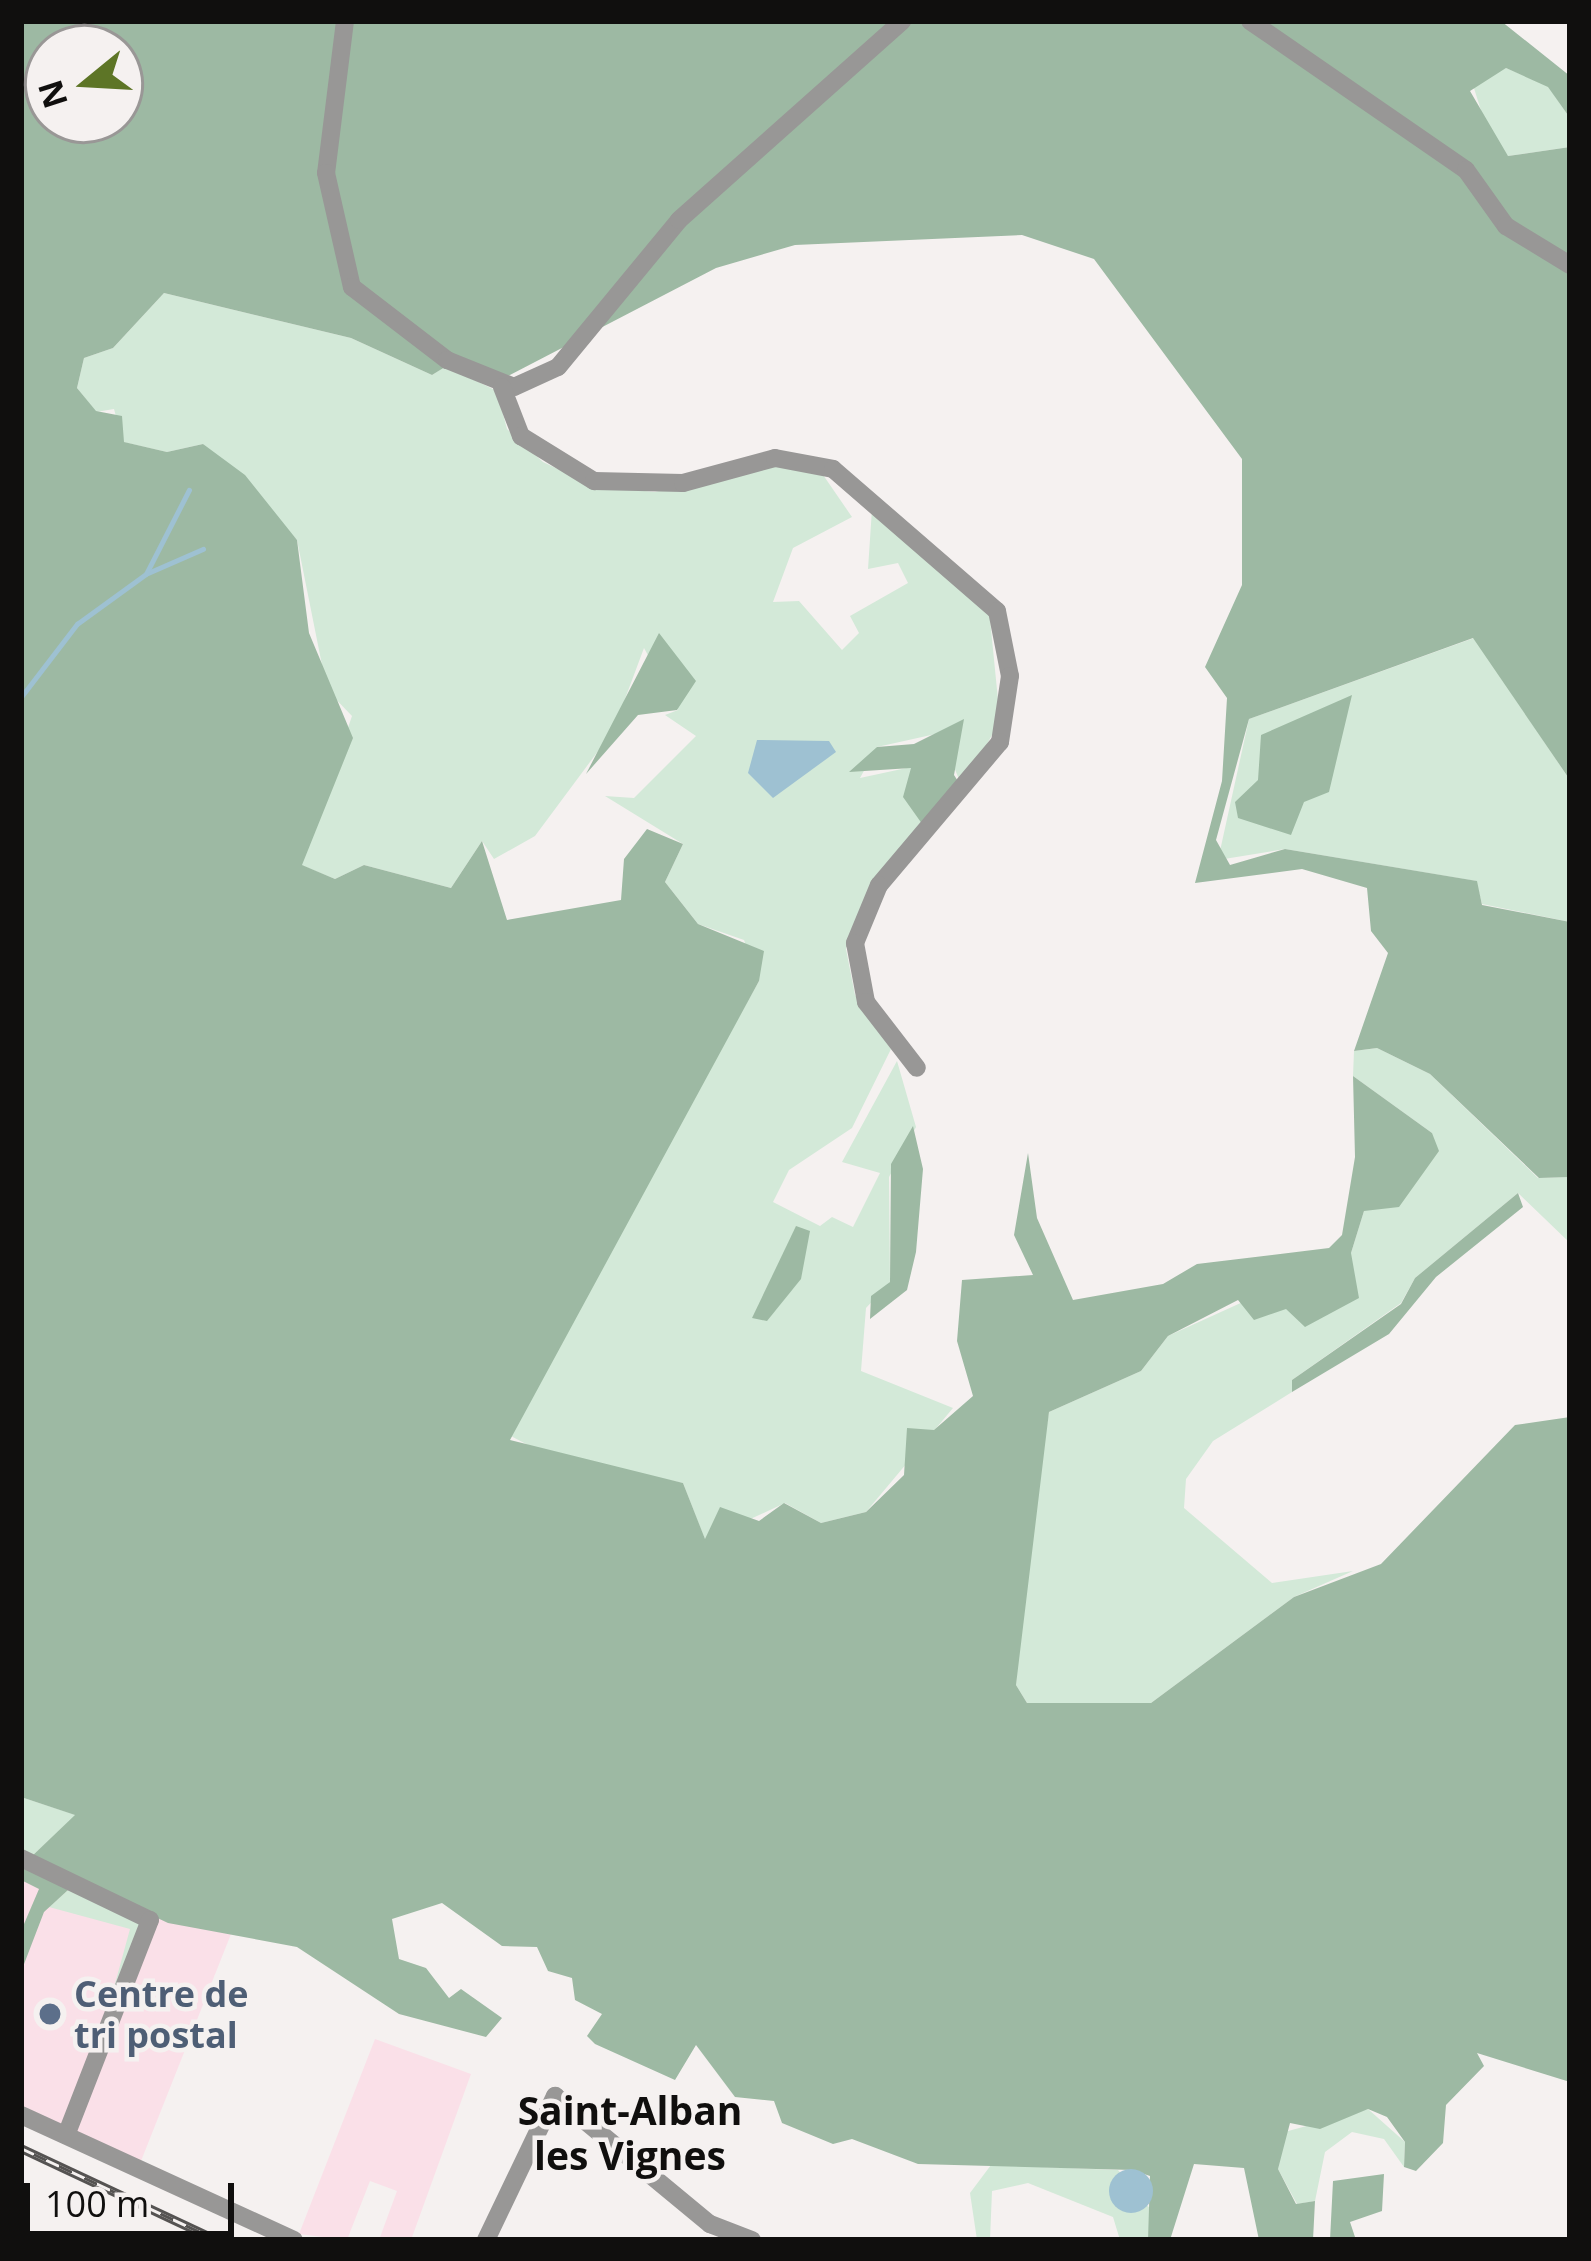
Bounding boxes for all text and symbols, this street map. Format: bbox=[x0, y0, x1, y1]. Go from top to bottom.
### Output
north arrow bbox=[24, 24, 144, 144]
text: N bbox=[27, 75, 78, 114]
place label: Centre de tri postal bbox=[74, 1971, 249, 2056]
marker: Centre de tri postal bbox=[37, 2001, 63, 2027]
district label: Saint-Alban les Vignes bbox=[518, 2088, 742, 2179]
scale bar bbox=[30, 2159, 240, 2233]
text: 100 m bbox=[45, 2179, 149, 2228]

